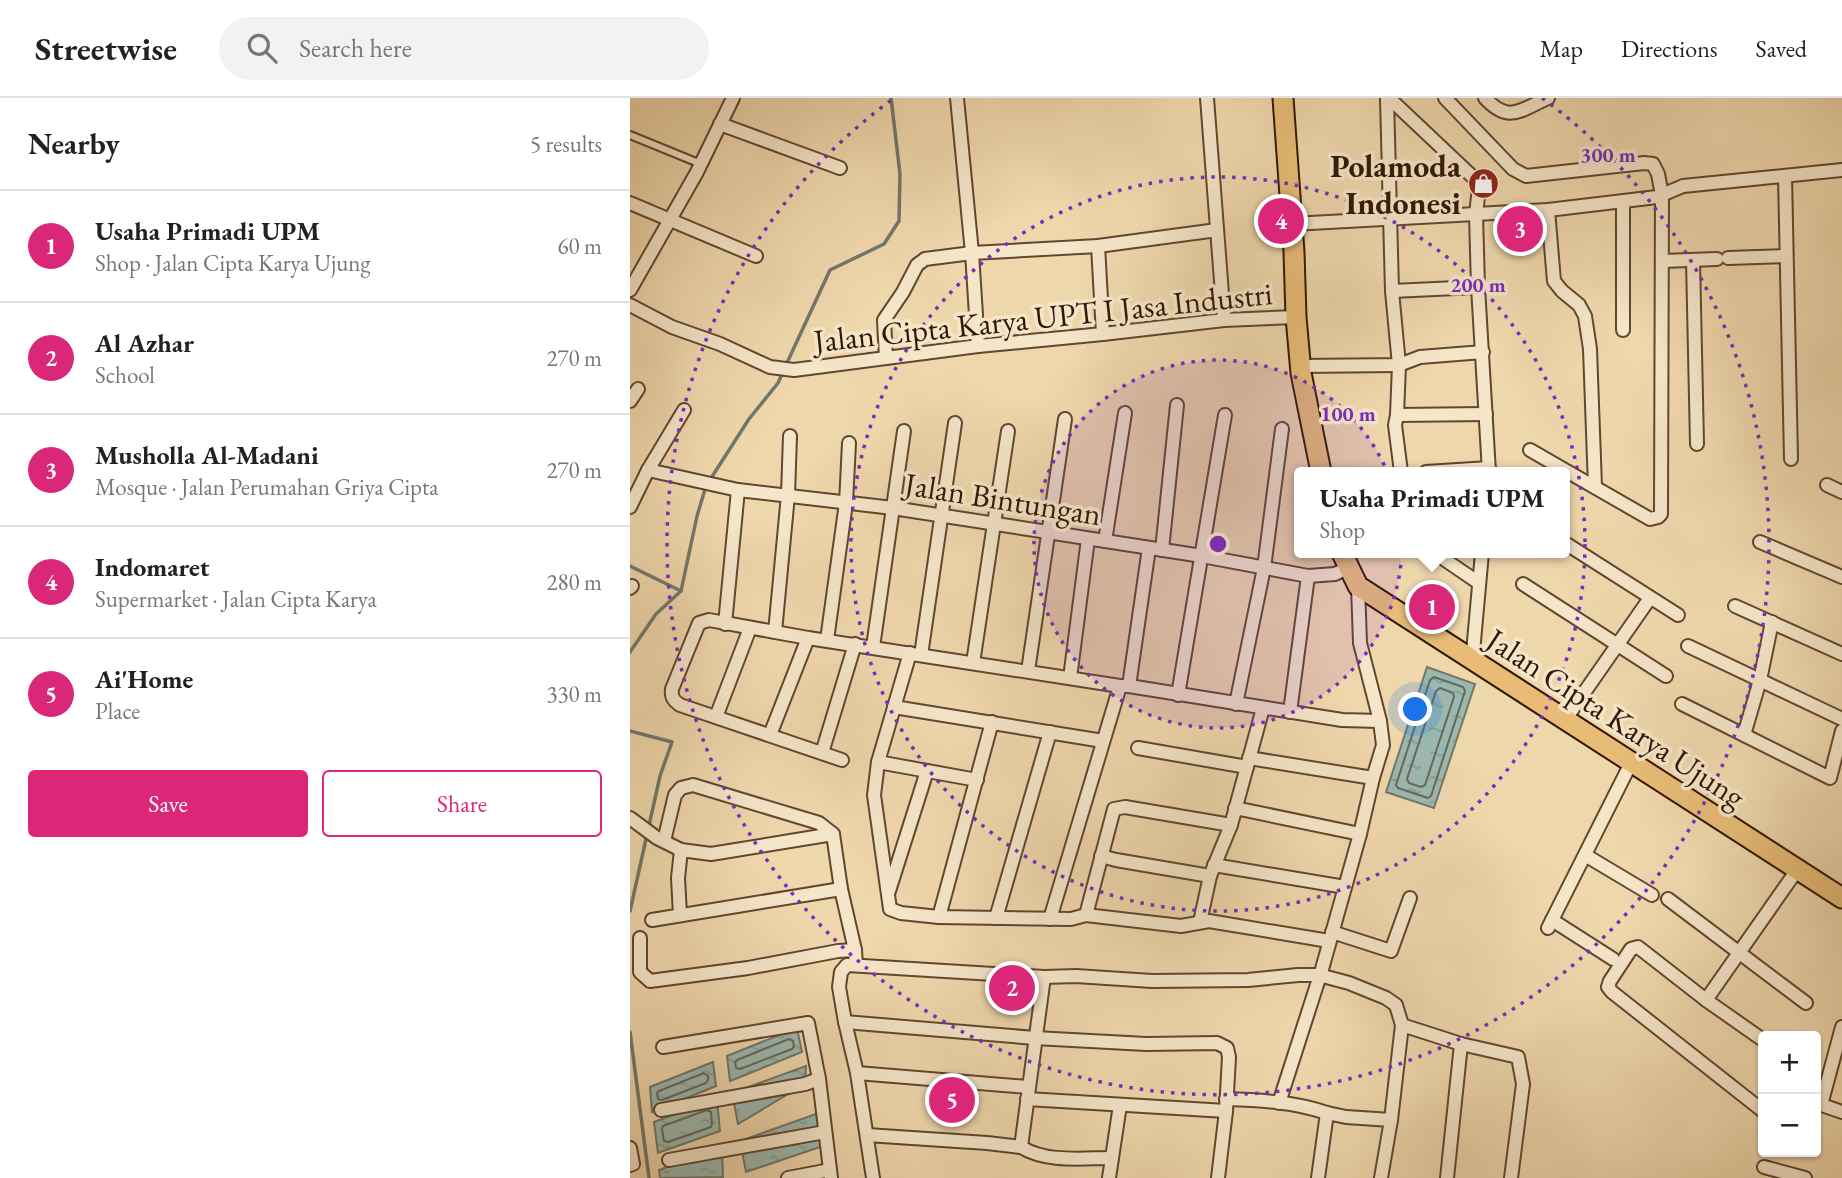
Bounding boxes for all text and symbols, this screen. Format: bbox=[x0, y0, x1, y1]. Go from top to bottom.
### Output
search box bbox=[219, 17, 709, 80]
text: Streetwise bbox=[35, 27, 177, 70]
icon: search bbox=[243, 29, 281, 67]
text: Search here bbox=[299, 31, 412, 65]
text: Map bbox=[1540, 33, 1583, 64]
text: Directions bbox=[1621, 33, 1718, 64]
text: Saved bbox=[1756, 33, 1807, 64]
text: Nearby bbox=[28, 124, 120, 163]
text: 5 results bbox=[530, 129, 602, 159]
text: 300 m bbox=[1580, 141, 1636, 168]
place label: Polamoda Indonesi bbox=[1330, 145, 1462, 224]
shop icon: Polamoda Indonesi bbox=[1467, 167, 1501, 201]
pin: 4 bbox=[1258, 195, 1304, 247]
pin: 3 bbox=[1497, 203, 1543, 255]
text: Usaha Primadi UPM bbox=[95, 214, 320, 248]
text: 1 bbox=[45, 231, 57, 261]
text: 60 m bbox=[557, 231, 602, 261]
text: Shop · Jalan Cipta Karya Ujung bbox=[95, 248, 370, 278]
text: 200 m bbox=[1450, 271, 1506, 298]
street label: Jalan Cipta Karya UPT I Jasa Industri bbox=[809, 272, 1275, 362]
text: Al Azhar bbox=[95, 326, 194, 360]
text: 2 bbox=[45, 343, 57, 373]
text: 270 m bbox=[546, 343, 602, 373]
text: School bbox=[95, 360, 155, 390]
text: 100 m bbox=[1320, 400, 1376, 427]
text: Musholla Al-Madani bbox=[95, 438, 319, 472]
text: 3 bbox=[45, 455, 57, 485]
text: 270 m bbox=[546, 455, 602, 485]
street label: Jalan Bintungan bbox=[899, 462, 1104, 535]
popup bbox=[1294, 467, 1570, 558]
text: Mosque · Jalan Perumahan Griya Cipta bbox=[95, 472, 438, 502]
text: Usaha Primadi UPM bbox=[1319, 481, 1545, 515]
text: Shop bbox=[1319, 515, 1365, 545]
centre of rings bbox=[1206, 532, 1230, 556]
text: Indomaret bbox=[95, 550, 210, 584]
text: 4 bbox=[45, 567, 57, 597]
text: 280 m bbox=[546, 567, 602, 597]
pin: 1 bbox=[1409, 581, 1455, 633]
text: Supermarket · Jalan Cipta Karya bbox=[95, 584, 377, 614]
street label: Jalan Cipta Karya Ujung bbox=[1476, 617, 1754, 818]
text: Ai'Home bbox=[95, 662, 193, 696]
text: 5 bbox=[45, 679, 57, 709]
text: 330 m bbox=[546, 679, 602, 709]
your location bbox=[1398, 692, 1432, 726]
text: Place bbox=[95, 696, 140, 726]
button: Save bbox=[28, 770, 308, 837]
button: Share bbox=[322, 770, 602, 837]
pin: 2 bbox=[989, 962, 1035, 1014]
map controls bbox=[1758, 1031, 1821, 1157]
button: + bbox=[1758, 1031, 1821, 1094]
pin: 5 bbox=[929, 1074, 975, 1126]
button: − bbox=[1758, 1094, 1821, 1157]

